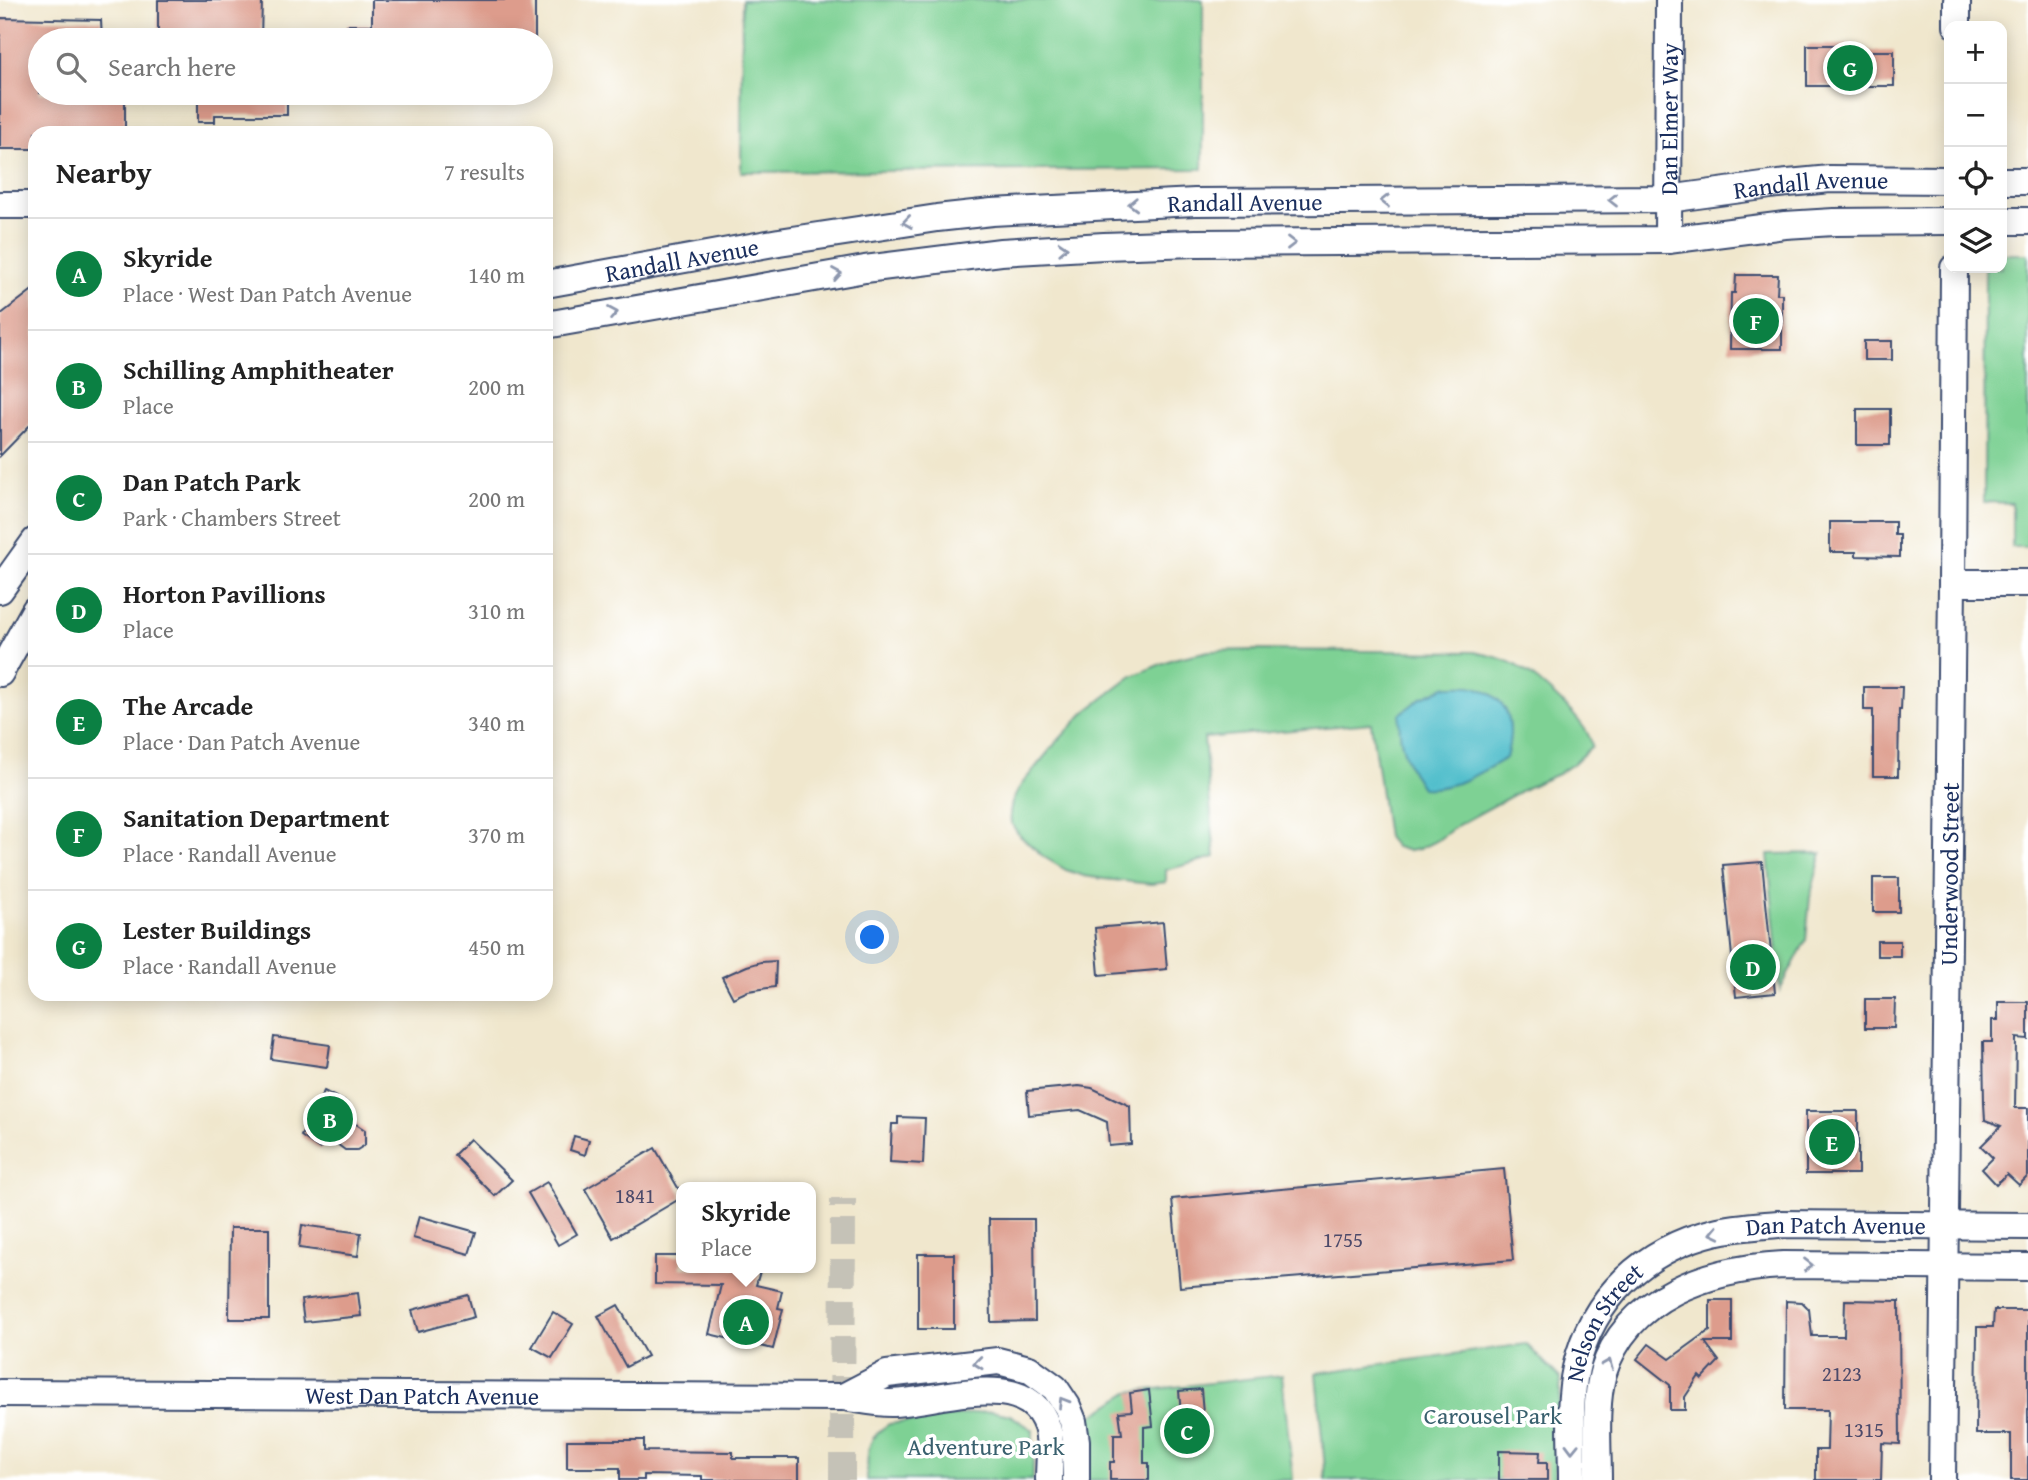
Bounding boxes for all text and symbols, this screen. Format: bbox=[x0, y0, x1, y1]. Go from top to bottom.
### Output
map controls bbox=[1944, 21, 2007, 273]
button: + bbox=[1944, 21, 2007, 84]
search box bbox=[28, 28, 553, 105]
pin: G bbox=[1827, 42, 1873, 94]
street label: Dan Elmer Way bbox=[1651, 43, 1686, 195]
text: Search here bbox=[108, 47, 236, 86]
icon: search bbox=[52, 48, 90, 86]
button: − bbox=[1944, 84, 2007, 147]
button: locate bbox=[1944, 147, 2007, 210]
text: Nearby bbox=[56, 150, 152, 194]
text: 7 results bbox=[444, 155, 525, 188]
street label: Randall Avenue bbox=[1731, 161, 1888, 207]
street label: Randall Avenue bbox=[1166, 184, 1323, 221]
one-way arrow bbox=[1607, 192, 1618, 208]
one-way arrow bbox=[1380, 193, 1390, 209]
one-way arrow bbox=[1128, 197, 1139, 212]
button: layers bbox=[1944, 210, 2007, 273]
one-way arrow bbox=[901, 215, 913, 230]
street label: Randall Avenue bbox=[602, 229, 761, 291]
one-way arrow bbox=[1285, 235, 1296, 250]
text: Skyride bbox=[123, 238, 212, 277]
one-way arrow bbox=[1058, 241, 1069, 256]
text: A bbox=[72, 258, 86, 291]
text: 140 m bbox=[468, 258, 525, 291]
one-way arrow bbox=[831, 267, 843, 282]
text: Place · West Dan Patch Avenue bbox=[123, 277, 412, 310]
pin: F bbox=[1733, 295, 1779, 347]
one-way arrow bbox=[607, 306, 619, 321]
text: Schilling Amphitheater bbox=[123, 350, 394, 389]
text: B bbox=[72, 370, 86, 403]
text: 200 m bbox=[468, 370, 525, 403]
text: Place bbox=[123, 389, 174, 422]
text: Dan Patch Park bbox=[123, 462, 301, 501]
text: C bbox=[72, 482, 86, 515]
text: 200 m bbox=[468, 482, 525, 515]
text: Park · Chambers Street bbox=[123, 501, 341, 534]
text: Horton Pavillions bbox=[123, 574, 326, 613]
text: D bbox=[72, 594, 86, 627]
text: 310 m bbox=[468, 594, 525, 627]
text: Place bbox=[123, 613, 174, 646]
text: The Arcade bbox=[123, 686, 253, 725]
text: E bbox=[73, 706, 85, 739]
text: 340 m bbox=[468, 706, 525, 739]
text: Place · Dan Patch Avenue bbox=[123, 725, 360, 758]
street label: Underwood Street bbox=[1930, 782, 1967, 966]
text: Sanitation Department bbox=[123, 798, 389, 837]
text: F bbox=[73, 818, 85, 851]
text: 370 m bbox=[468, 818, 525, 851]
text: Place · Randall Avenue bbox=[123, 837, 336, 870]
text: Lester Buildings bbox=[123, 910, 311, 949]
your location bbox=[855, 920, 889, 954]
text: G bbox=[72, 930, 86, 963]
text: 450 m bbox=[468, 930, 525, 963]
pin: D bbox=[1730, 941, 1776, 993]
text: Place · Randall Avenue bbox=[123, 949, 336, 982]
pin: B bbox=[307, 1093, 353, 1145]
pin: E bbox=[1809, 1116, 1855, 1168]
house number: 1841 bbox=[615, 1180, 655, 1211]
popup bbox=[676, 1182, 816, 1273]
text: Skyride bbox=[701, 1192, 791, 1231]
street label: Dan Patch Avenue bbox=[1744, 1206, 1926, 1244]
house number: 1755 bbox=[1323, 1224, 1363, 1255]
one-way arrow bbox=[1710, 1224, 1722, 1239]
text: Place bbox=[701, 1231, 752, 1264]
street label: Nelson Street bbox=[1556, 1254, 1651, 1385]
one-way arrow bbox=[1803, 1257, 1814, 1273]
pin: A bbox=[723, 1296, 769, 1348]
one-way arrow bbox=[973, 1355, 984, 1370]
house number: 2123 bbox=[1822, 1358, 1862, 1389]
one-way arrow bbox=[1599, 1359, 1613, 1371]
street label: West Dan Patch Avenue bbox=[305, 1377, 539, 1413]
one-way arrow bbox=[1059, 1396, 1072, 1409]
park label: Carousel Park bbox=[1424, 1398, 1563, 1433]
pin: C bbox=[1164, 1405, 1210, 1457]
house number: 1315 bbox=[1844, 1414, 1884, 1445]
park label: Adventure Park bbox=[907, 1429, 1065, 1464]
one-way arrow bbox=[1564, 1443, 1580, 1454]

